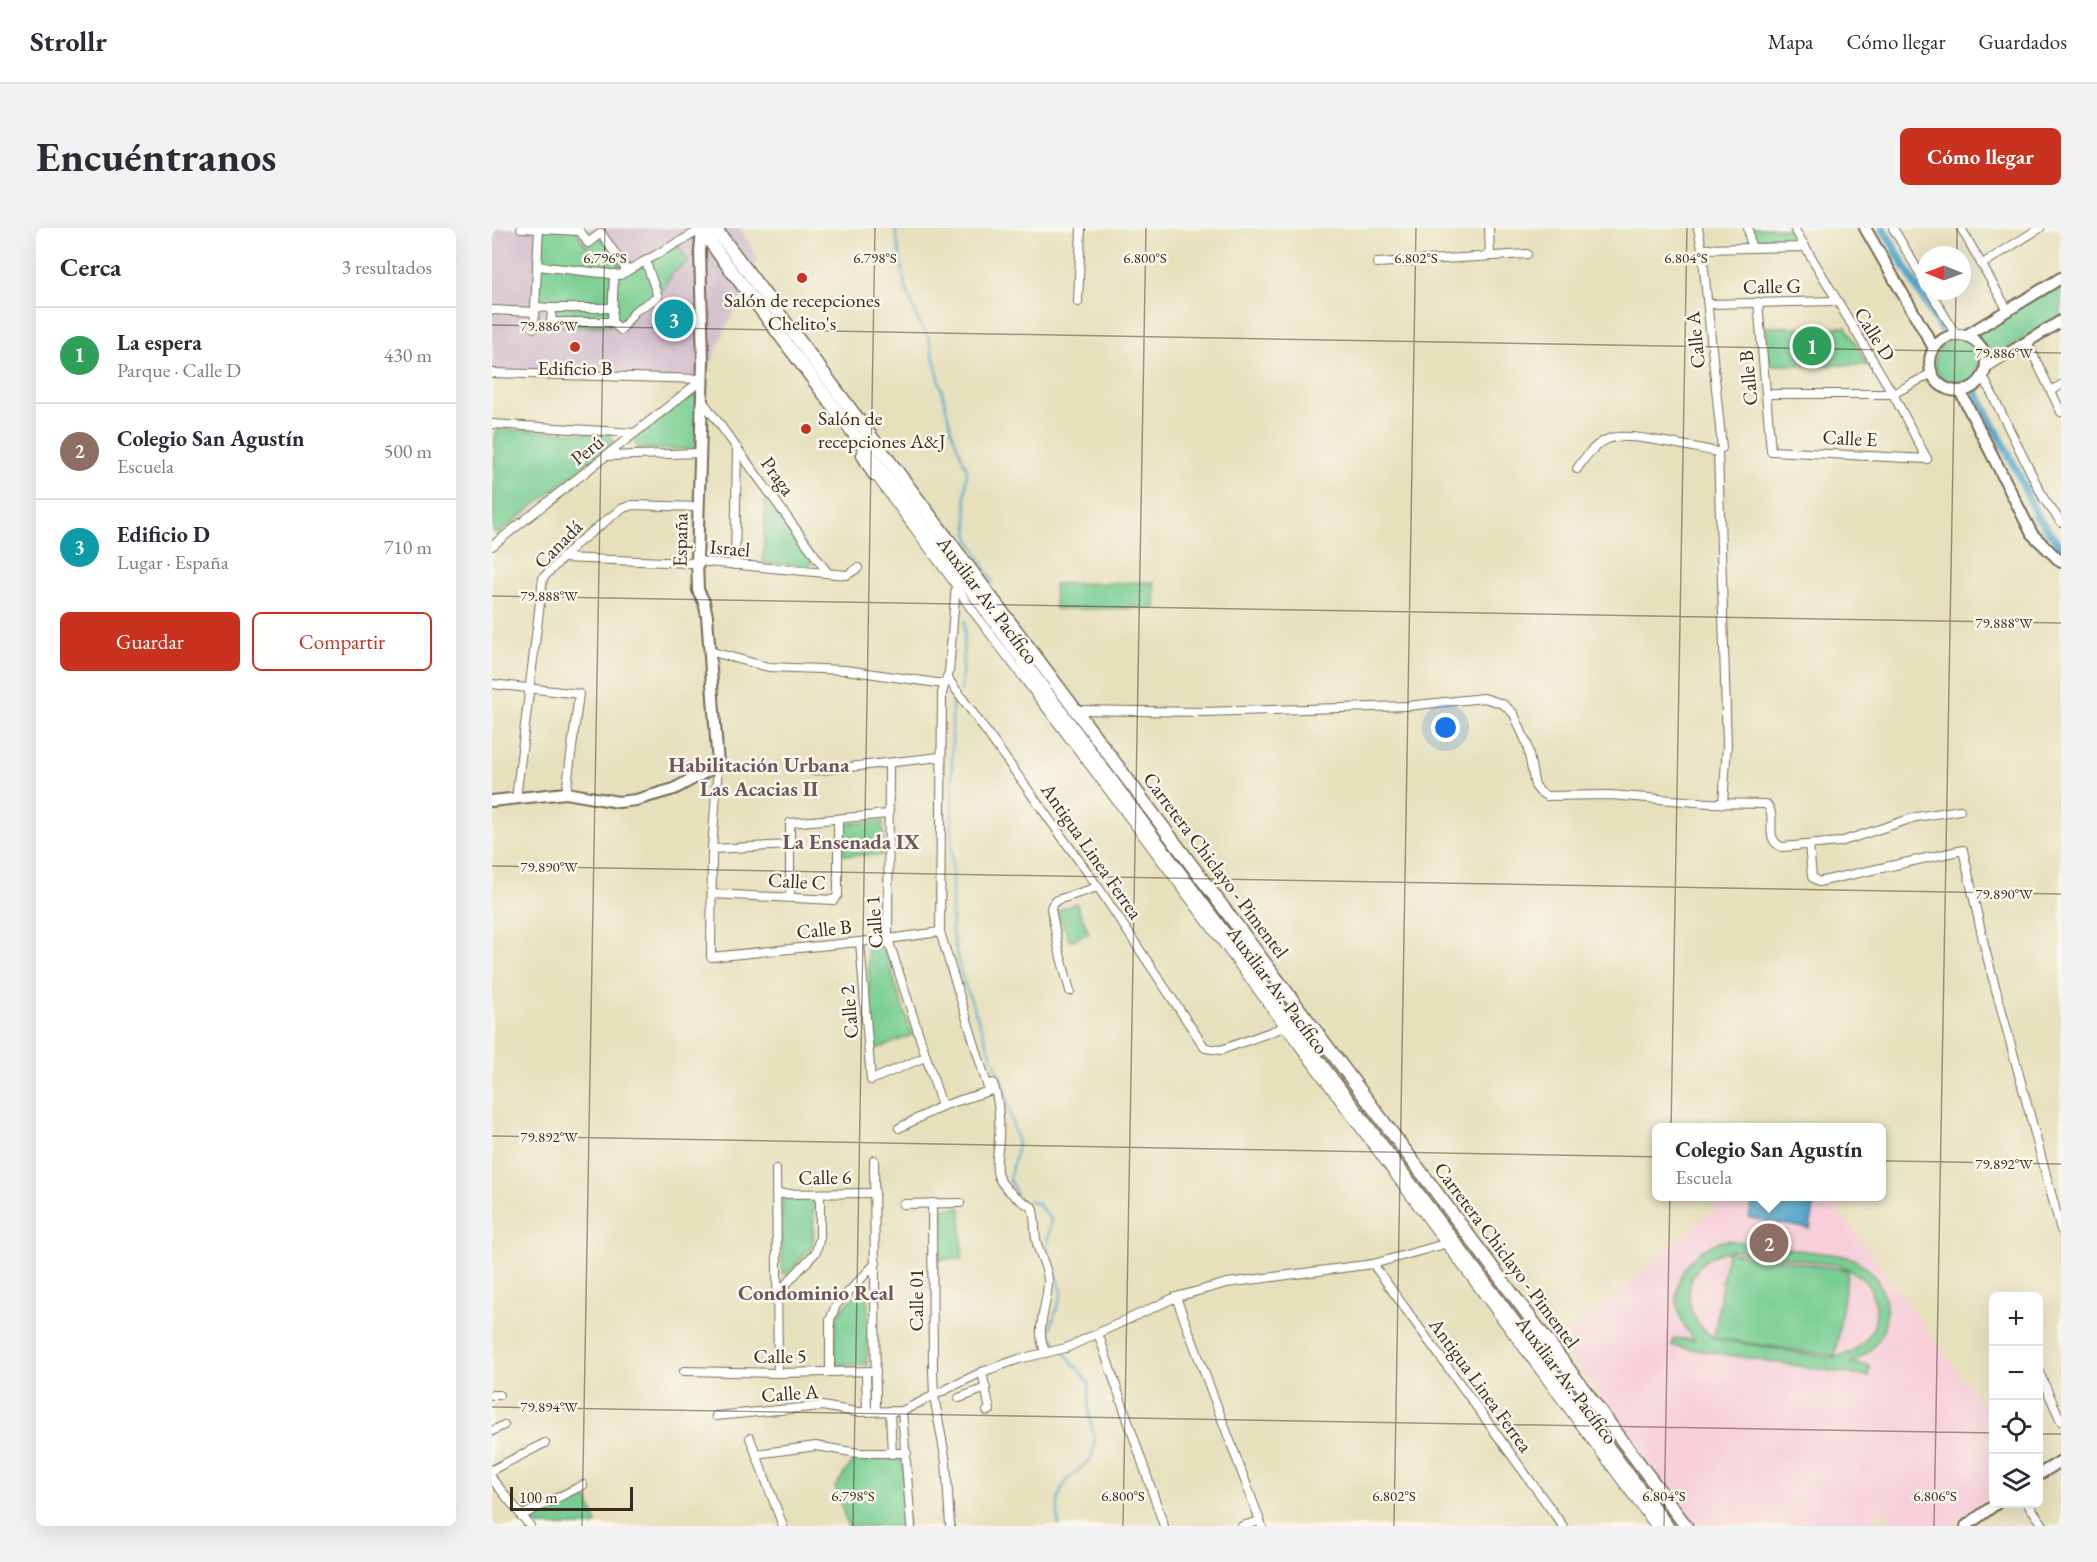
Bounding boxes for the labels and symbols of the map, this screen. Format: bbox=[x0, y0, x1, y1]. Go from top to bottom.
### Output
north arrow bbox=[1917, 246, 1971, 300]
text: 6.796°S bbox=[583, 248, 627, 267]
text: 6.798°S bbox=[853, 248, 897, 267]
text: 6.800°S bbox=[1123, 248, 1167, 267]
text: 6.802°S bbox=[1394, 248, 1438, 267]
text: 6.804°S bbox=[1664, 248, 1708, 267]
marker: Salón de recepciones Chelito's bbox=[795, 271, 809, 285]
street label: Calle G bbox=[1743, 272, 1801, 300]
place label: Salón de recepciones Chelito's bbox=[724, 287, 880, 336]
pin: 3 bbox=[654, 296, 693, 341]
street label: Calle D bbox=[1848, 302, 1902, 366]
street label: Calle A bbox=[1679, 310, 1711, 370]
text: 79.886°W bbox=[520, 316, 578, 335]
pin: 1 bbox=[1792, 324, 1832, 368]
marker: Edificio B bbox=[568, 340, 582, 354]
text: 79.886°W bbox=[1975, 343, 2033, 362]
street label: Calle B bbox=[1733, 349, 1763, 407]
place label: Edificio B bbox=[538, 355, 612, 381]
place label: Salón de recepciones A&J bbox=[818, 405, 946, 454]
marker: Salón de recepciones A&J bbox=[799, 422, 813, 436]
street label: Calle E bbox=[1822, 424, 1878, 452]
street label: Perú bbox=[565, 429, 609, 471]
street label: Praga bbox=[755, 451, 801, 501]
street label: España bbox=[667, 513, 693, 567]
street label: Canadá bbox=[528, 514, 588, 574]
street label: Auxiliar Av. Pacífico bbox=[931, 530, 1045, 669]
street label: Israel bbox=[709, 533, 752, 563]
text: 79.888°W bbox=[520, 586, 578, 605]
text: 79.888°W bbox=[1975, 613, 2033, 632]
your location bbox=[1431, 713, 1460, 742]
district label: Habilitación Urbana Las Acacias II bbox=[669, 751, 850, 802]
street label: Carretera Chiclayo - Pimentel bbox=[1137, 767, 1295, 963]
street label: Antigua Linea Ferrea bbox=[1035, 777, 1149, 924]
district label: La Ensenada IX bbox=[782, 828, 920, 855]
text: 79.890°W bbox=[520, 857, 578, 876]
street label: Calle C bbox=[767, 867, 827, 895]
text: 79.890°W bbox=[1975, 884, 2033, 903]
street label: Calle 1 bbox=[859, 895, 889, 949]
street label: Calle B bbox=[795, 913, 853, 945]
street label: Auxiliar Av. Pacífico bbox=[1221, 920, 1335, 1059]
street label: Calle 2 bbox=[834, 984, 864, 1040]
text: 79.892°W bbox=[520, 1127, 578, 1146]
text: 79.892°W bbox=[1975, 1154, 2033, 1173]
street label: Carretera Chiclayo - Pimentel bbox=[1428, 1157, 1586, 1353]
street label: Calle 6 bbox=[798, 1164, 852, 1190]
pin: 2 bbox=[1750, 1220, 1788, 1266]
street label: Calle 01 bbox=[903, 1269, 929, 1331]
district label: Condominio Real bbox=[738, 1279, 894, 1306]
street label: Auxiliar Av. Pacífico bbox=[1510, 1310, 1624, 1449]
street label: Antigua Linea Ferrea bbox=[1423, 1312, 1539, 1457]
street label: Calle 5 bbox=[753, 1343, 807, 1369]
street label: Calle A bbox=[760, 1378, 820, 1408]
text: 79.894°W bbox=[520, 1397, 578, 1416]
scale bar bbox=[510, 1484, 633, 1512]
text: 6.798°S bbox=[831, 1486, 875, 1505]
text: 6.800°S bbox=[1101, 1486, 1145, 1505]
text: 6.802°S bbox=[1372, 1486, 1416, 1505]
text: 6.804°S bbox=[1642, 1486, 1686, 1505]
text: 6.806°S bbox=[1913, 1486, 1957, 1505]

